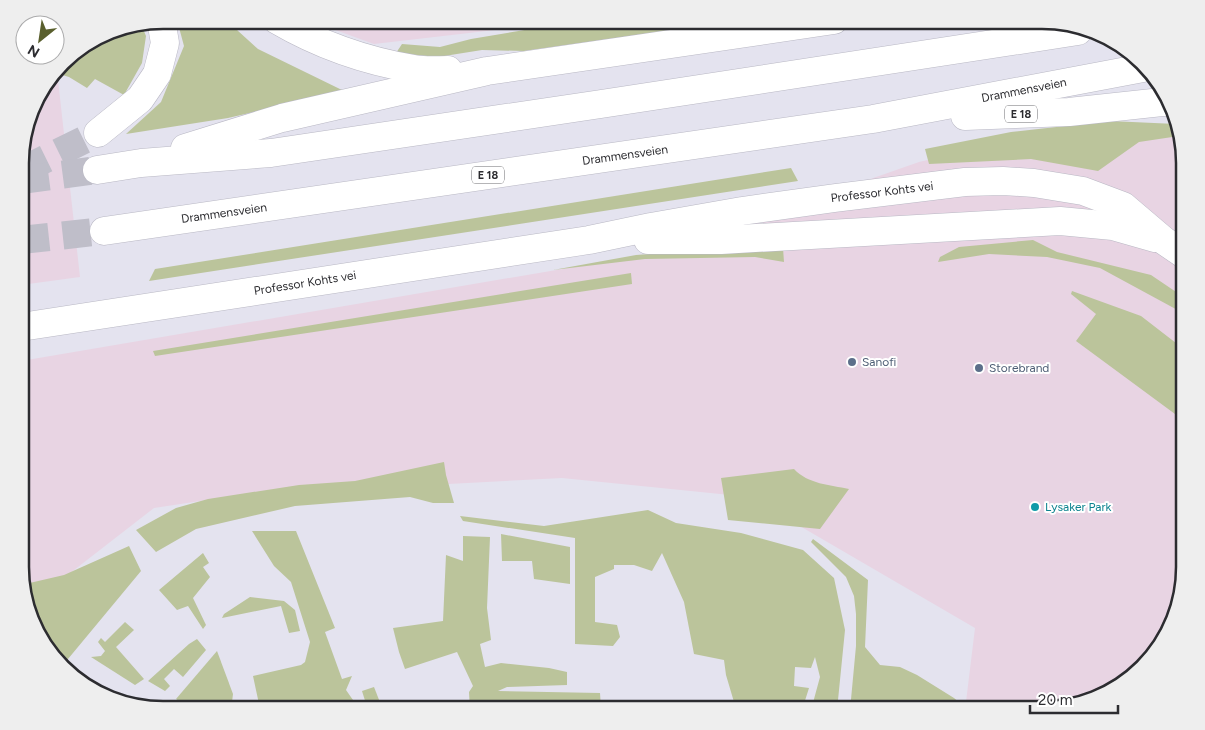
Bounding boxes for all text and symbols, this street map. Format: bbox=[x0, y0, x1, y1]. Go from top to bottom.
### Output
north arrow bbox=[15, 15, 65, 65]
text: N bbox=[25, 41, 43, 61]
street label: Drammensveien bbox=[980, 75, 1068, 105]
road number: E 18 bbox=[1005, 106, 1037, 122]
street label: Drammensveien bbox=[581, 142, 669, 168]
road number: E 18 bbox=[472, 166, 504, 184]
street label: Professor Kohts vei bbox=[830, 179, 934, 205]
street label: Drammensveien bbox=[180, 200, 268, 226]
street label: Professor Kohts vei bbox=[253, 268, 357, 298]
place label: Sanofi bbox=[862, 355, 896, 369]
marker: Sanofi bbox=[846, 356, 858, 368]
place label: Storebrand bbox=[989, 361, 1049, 375]
marker: Storebrand bbox=[973, 362, 985, 374]
place label: Lysaker Park bbox=[1045, 500, 1111, 514]
marker: Lysaker Park bbox=[1029, 501, 1041, 513]
scale bar bbox=[1030, 682, 1118, 714]
text: 20 m bbox=[1038, 691, 1072, 709]

